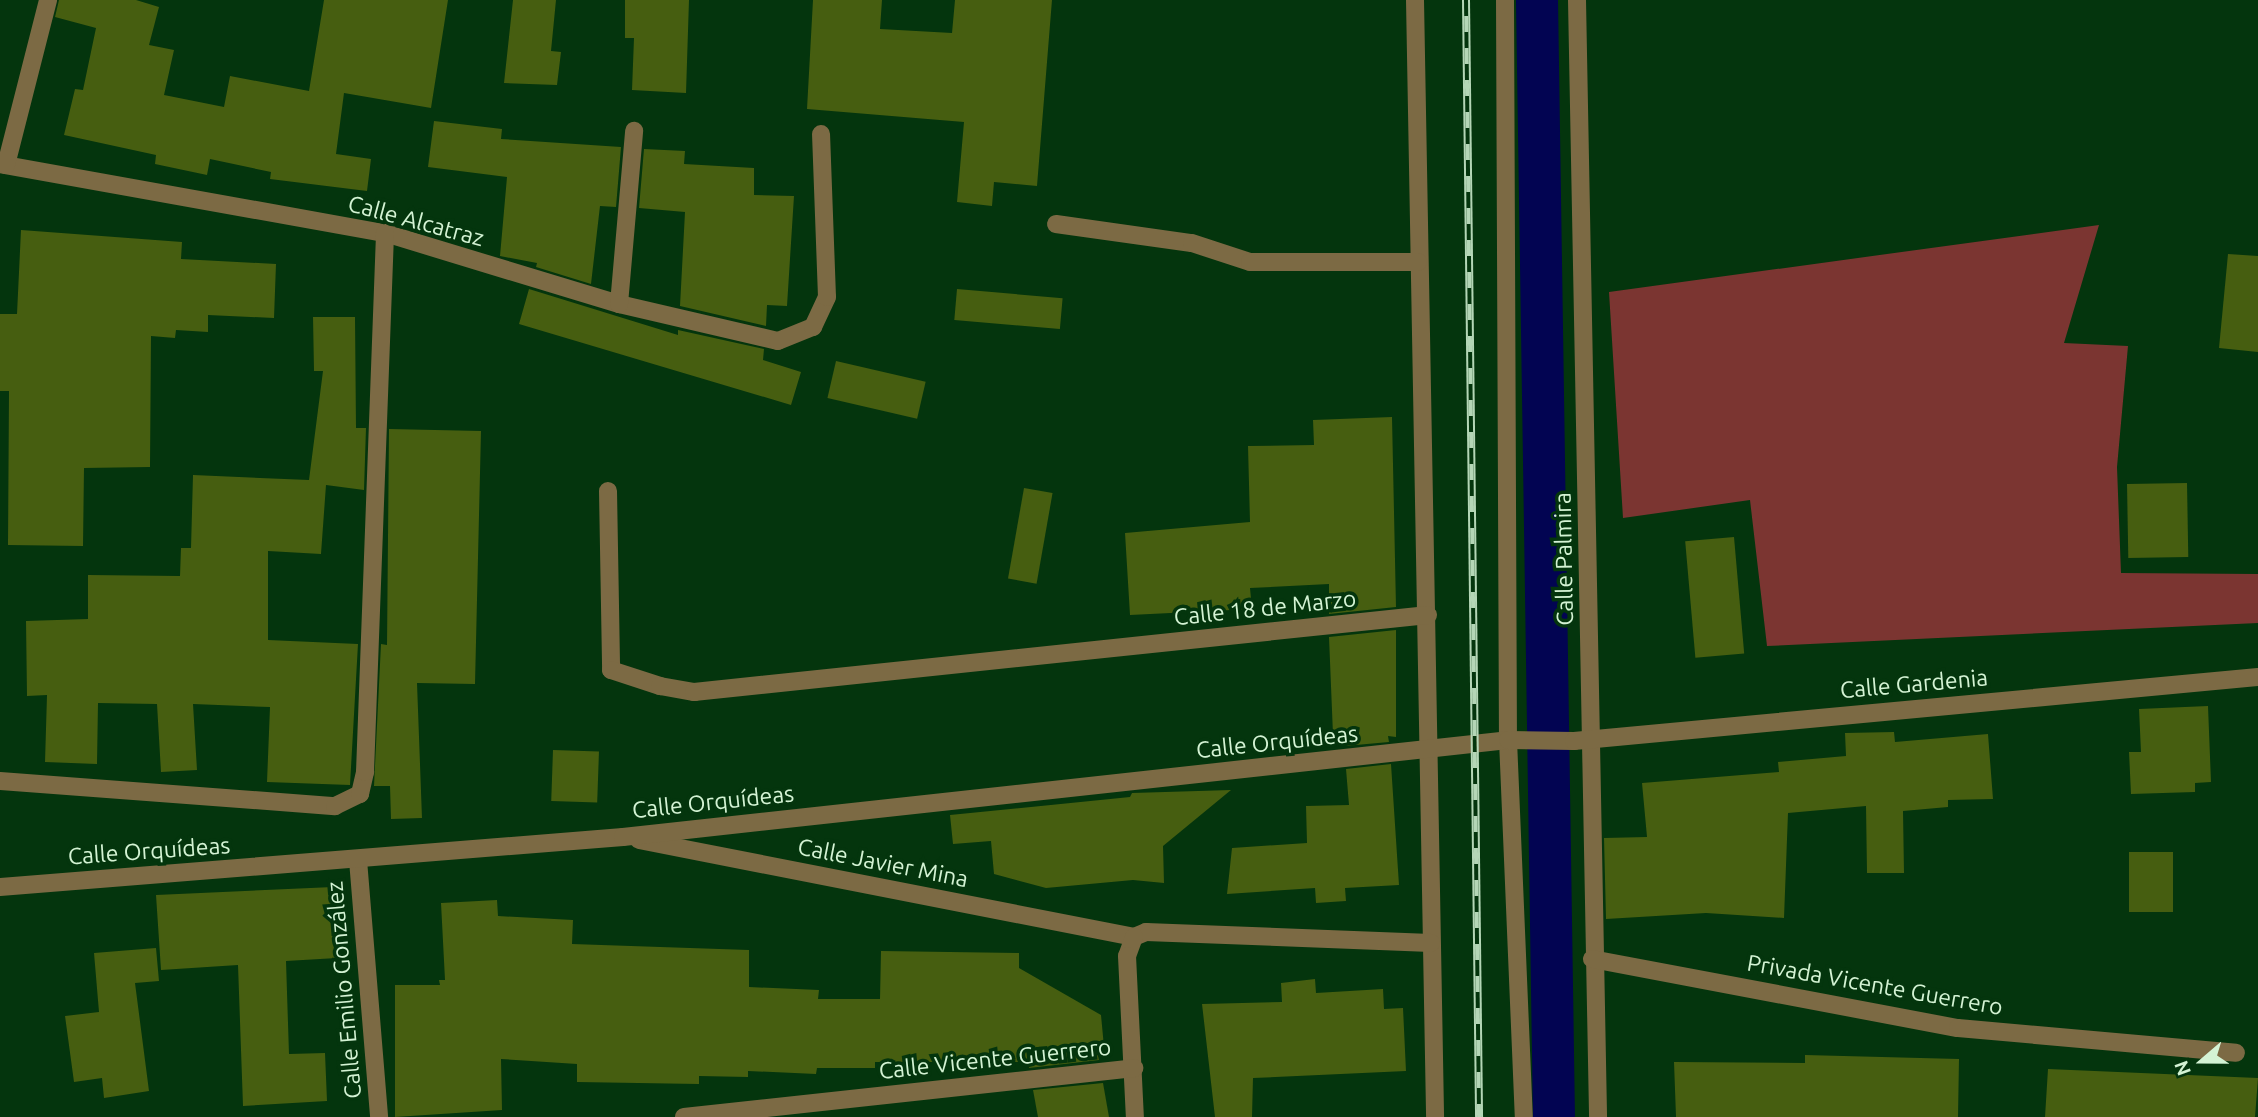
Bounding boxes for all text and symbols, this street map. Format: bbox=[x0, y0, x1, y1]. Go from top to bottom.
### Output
street label: Calle Alcatraz bbox=[345, 190, 487, 252]
street label: Calle Palmira bbox=[1549, 492, 1579, 626]
street label: Calle 18 de Marzo bbox=[1173, 585, 1357, 631]
street label: Calle Gardenia bbox=[1839, 664, 1989, 704]
street label: Calle Orquídeas bbox=[1195, 720, 1359, 764]
street label: Calle Orquídeas bbox=[631, 780, 795, 824]
street label: Calle Orquídeas bbox=[67, 832, 231, 870]
street label: Calle Javier Mina bbox=[795, 833, 971, 893]
street label: Calle Emilio González bbox=[321, 880, 367, 1100]
street label: Privada Vicente Guerrero bbox=[1745, 949, 2005, 1021]
north arrow bbox=[2167, 1026, 2237, 1096]
street label: Calle Vicente Guerrero bbox=[877, 1033, 1113, 1085]
text: N bbox=[2170, 1058, 2195, 1079]

